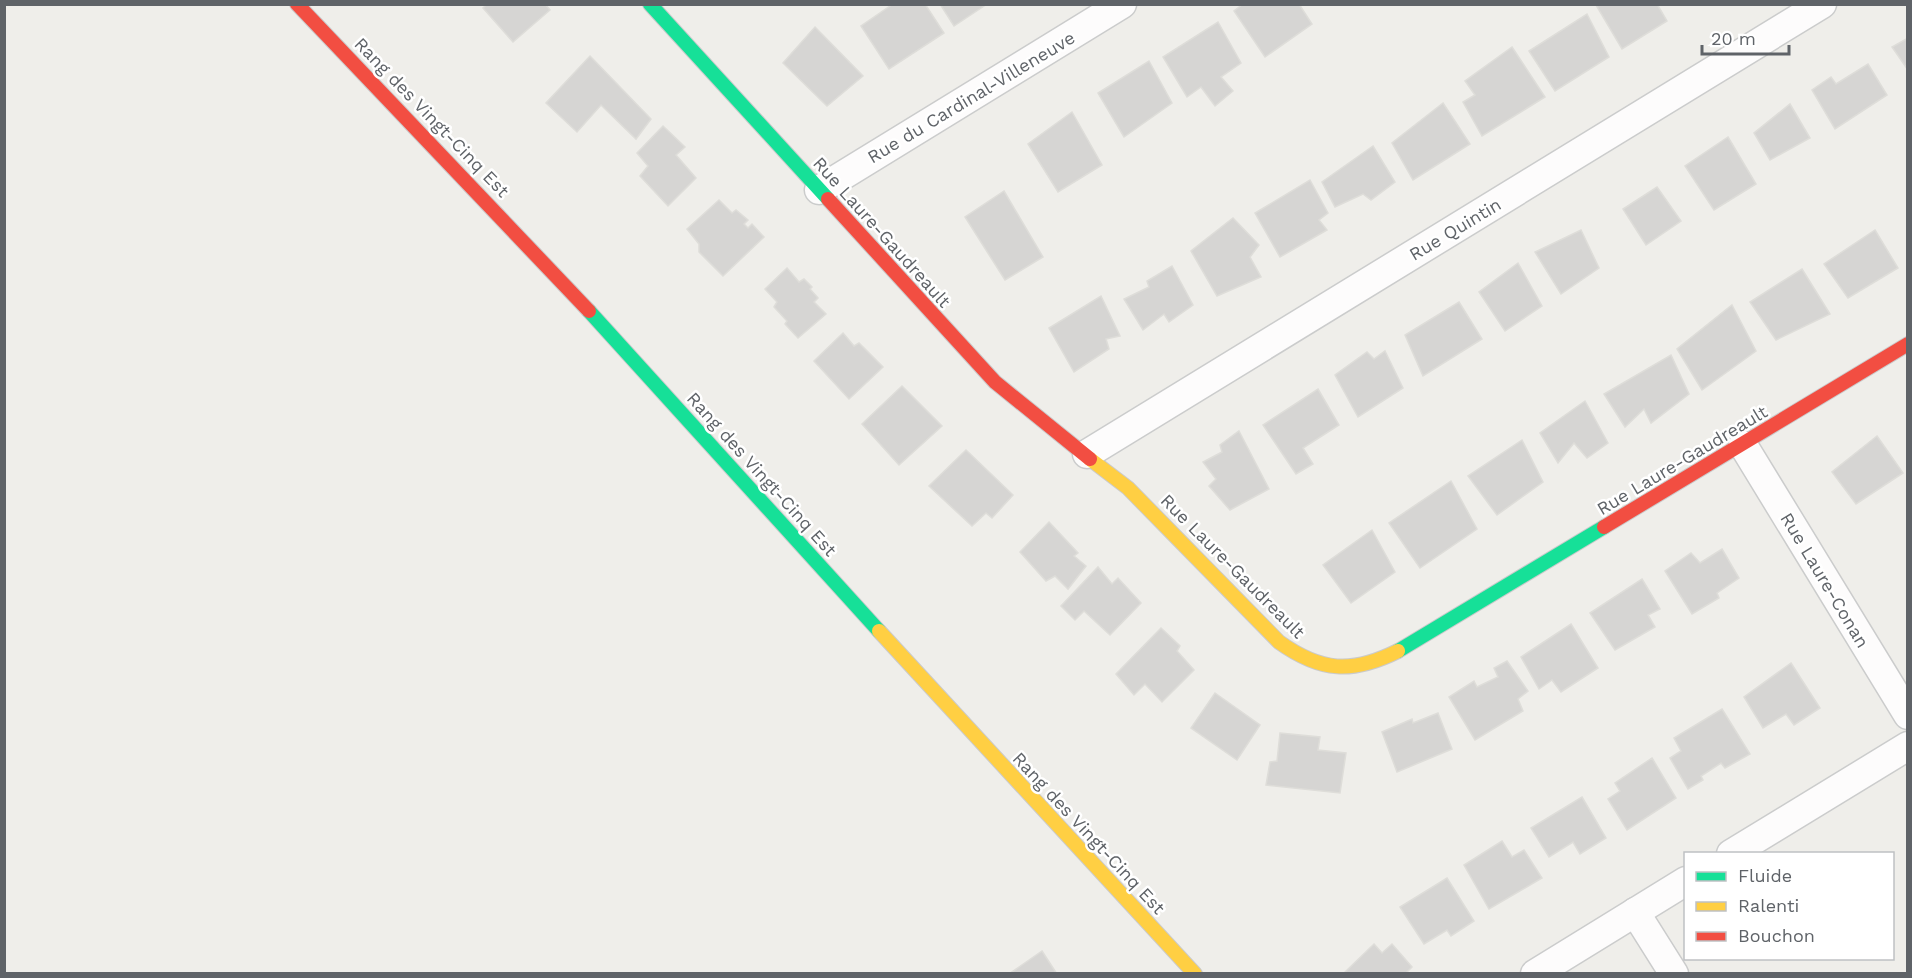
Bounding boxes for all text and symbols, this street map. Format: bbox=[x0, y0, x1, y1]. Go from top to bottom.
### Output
scale bar bbox=[1702, 18, 1789, 56]
street label: Rue du Cardinal-Villeneuve bbox=[864, 27, 1078, 167]
text: 20 m bbox=[1711, 28, 1756, 49]
street label: Rang des Vingt-Cinq Est bbox=[350, 33, 514, 201]
street label: Rue Laure-Gaudreault bbox=[809, 152, 955, 312]
street label: Rue Quintin bbox=[1405, 193, 1505, 265]
street label: Rang des Vingt-Cinq Est bbox=[683, 388, 842, 561]
street label: Rue Laure-Gaudreault bbox=[1593, 401, 1771, 519]
street label: Rue Laure-Gaudreault bbox=[1157, 490, 1310, 643]
street label: Rue Laure-Conan bbox=[1776, 509, 1874, 651]
street label: Rang des Vingt-Cinq Est bbox=[1008, 748, 1170, 919]
legend bbox=[1684, 852, 1894, 960]
text: Fluide bbox=[1738, 865, 1792, 886]
text: Ralenti bbox=[1738, 895, 1799, 916]
text: Bouchon bbox=[1738, 925, 1815, 946]

